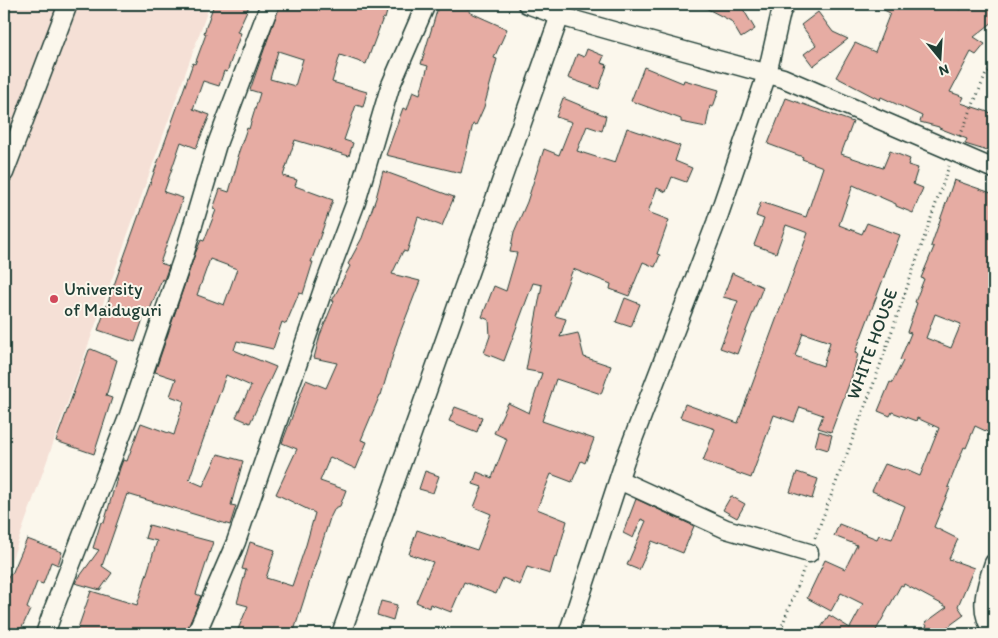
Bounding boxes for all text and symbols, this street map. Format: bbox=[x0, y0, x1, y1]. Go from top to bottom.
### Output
north arrow bbox=[916, 32, 966, 82]
text: N bbox=[937, 60, 951, 79]
place label: University of Maiduguri bbox=[64, 278, 162, 321]
street label: WHITE HOUSE bbox=[842, 286, 902, 402]
marker: University of Maiduguri bbox=[48, 293, 60, 305]

